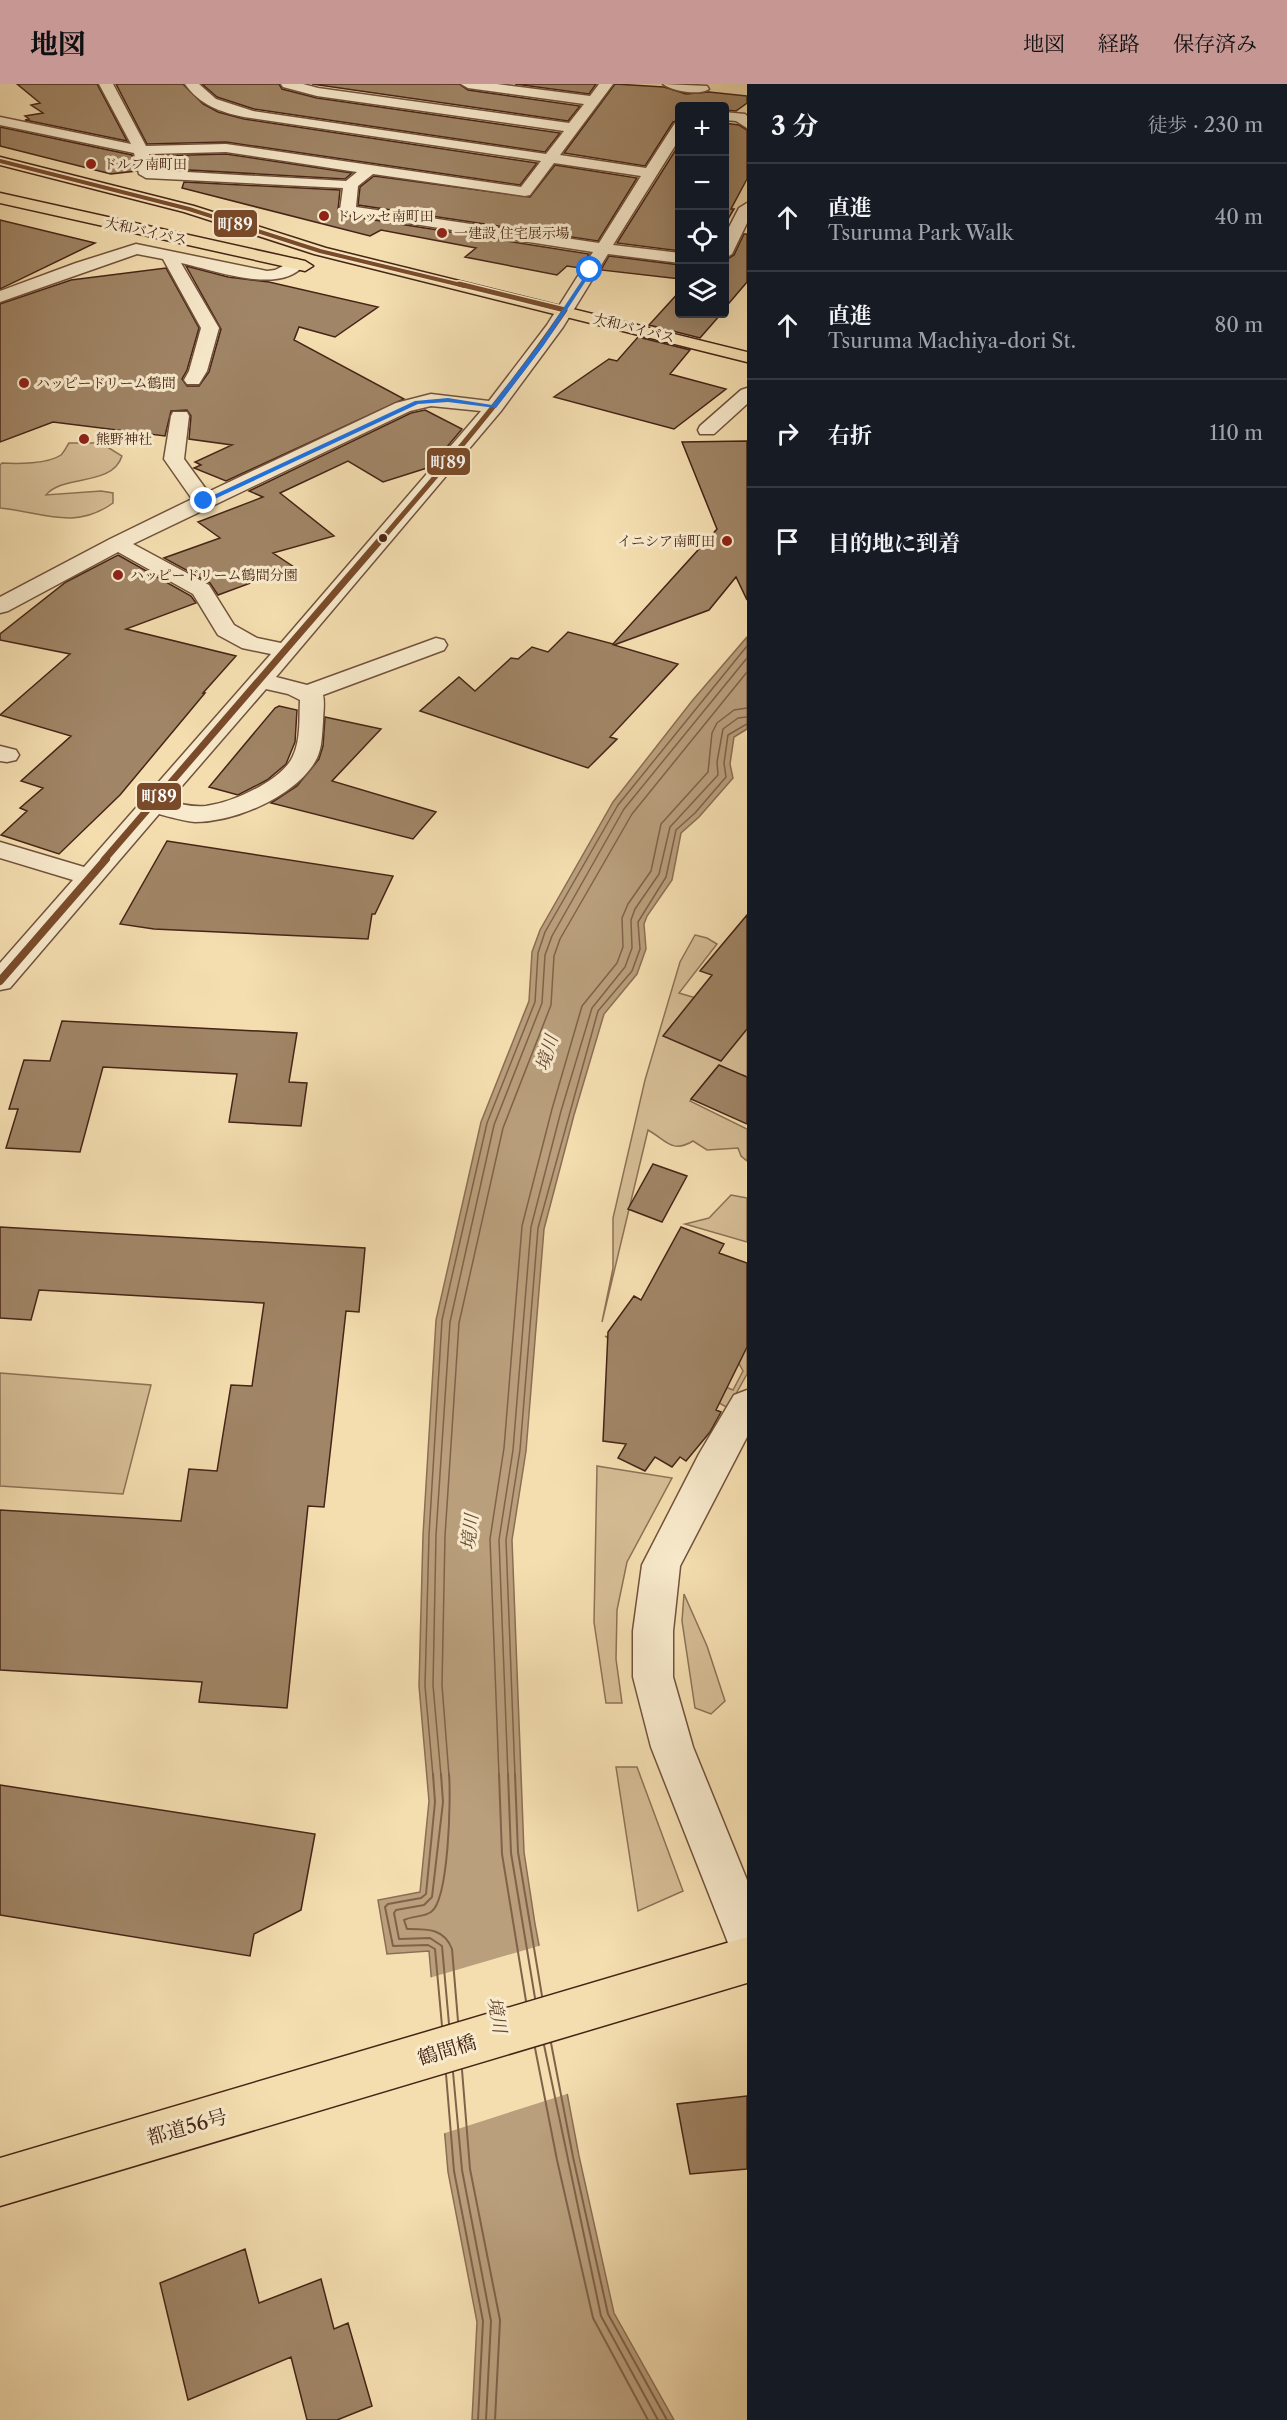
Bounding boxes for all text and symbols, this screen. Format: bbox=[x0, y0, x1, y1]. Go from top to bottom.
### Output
text: 地図 bbox=[30, 27, 86, 61]
text: 地図 bbox=[1023, 31, 1065, 56]
text: 経路 bbox=[1098, 31, 1140, 56]
text: 保存済み bbox=[1173, 31, 1257, 56]
map controls bbox=[675, 102, 729, 318]
button: + bbox=[675, 102, 729, 156]
text: 3 分 bbox=[771, 110, 818, 142]
text: 徒歩 · 230 m bbox=[1148, 113, 1263, 137]
place label: ドルフ南町田 bbox=[103, 155, 187, 173]
button: − bbox=[675, 156, 729, 210]
marker: ドルフ南町田 bbox=[84, 157, 98, 171]
text: 直進 bbox=[828, 194, 872, 221]
icon: ahead bbox=[771, 201, 804, 234]
text: 40 m bbox=[1215, 205, 1263, 229]
place label: ドレッセ南町田 bbox=[336, 207, 434, 225]
line badge: 町89 bbox=[213, 209, 258, 238]
marker: ドレッセ南町田 bbox=[317, 209, 331, 223]
button: locate bbox=[675, 210, 729, 264]
street label: 大和バイパス bbox=[103, 213, 189, 249]
text: 町89 bbox=[217, 214, 253, 234]
text: Tsuruma Park Walk bbox=[828, 221, 1013, 245]
place label: 一建設 住宅展示場 bbox=[454, 224, 570, 242]
marker: 一建設 住宅展示場 bbox=[435, 226, 449, 240]
route start bbox=[576, 256, 602, 282]
button: layers bbox=[675, 264, 729, 318]
text: 直進 bbox=[828, 302, 872, 329]
street label: 大和バイパス bbox=[591, 309, 677, 347]
icon: ahead bbox=[771, 309, 804, 342]
text: 80 m bbox=[1215, 313, 1263, 337]
text: Tsuruma Machiya-dori St. bbox=[828, 329, 1076, 353]
place label: ハッピードリーム鶴間 bbox=[36, 374, 175, 392]
marker: ハッピードリーム鶴間 bbox=[17, 376, 31, 390]
icon: right bbox=[771, 417, 804, 450]
text: 110 m bbox=[1210, 421, 1263, 445]
text: 右折 bbox=[828, 422, 872, 449]
place label: 熊野神社 bbox=[96, 430, 152, 448]
marker: 熊野神社 bbox=[77, 432, 91, 446]
line badge: 町89 bbox=[426, 447, 471, 476]
text: 町89 bbox=[430, 452, 466, 472]
route end bbox=[190, 487, 216, 513]
icon: arrive bbox=[771, 525, 804, 558]
text: 目的地に到着 bbox=[828, 530, 960, 557]
unlabelled marker bbox=[377, 532, 389, 544]
place label: イニシア南町田 bbox=[618, 532, 715, 550]
marker: イニシア南町田 bbox=[720, 534, 734, 548]
place label: ハッピードリーム鶴間分園 bbox=[130, 566, 297, 584]
marker: ハッピードリーム鶴間分園 bbox=[111, 568, 125, 582]
line badge: 町89 bbox=[136, 782, 182, 811]
text: 町89 bbox=[141, 786, 177, 806]
water label: 境川 bbox=[531, 1031, 563, 1073]
water label: 境川 bbox=[457, 1511, 483, 1551]
water label: 境川 bbox=[483, 1995, 511, 2037]
street label: 鶴間橋 bbox=[415, 2030, 479, 2070]
street label: 都道56号 bbox=[144, 2104, 230, 2150]

